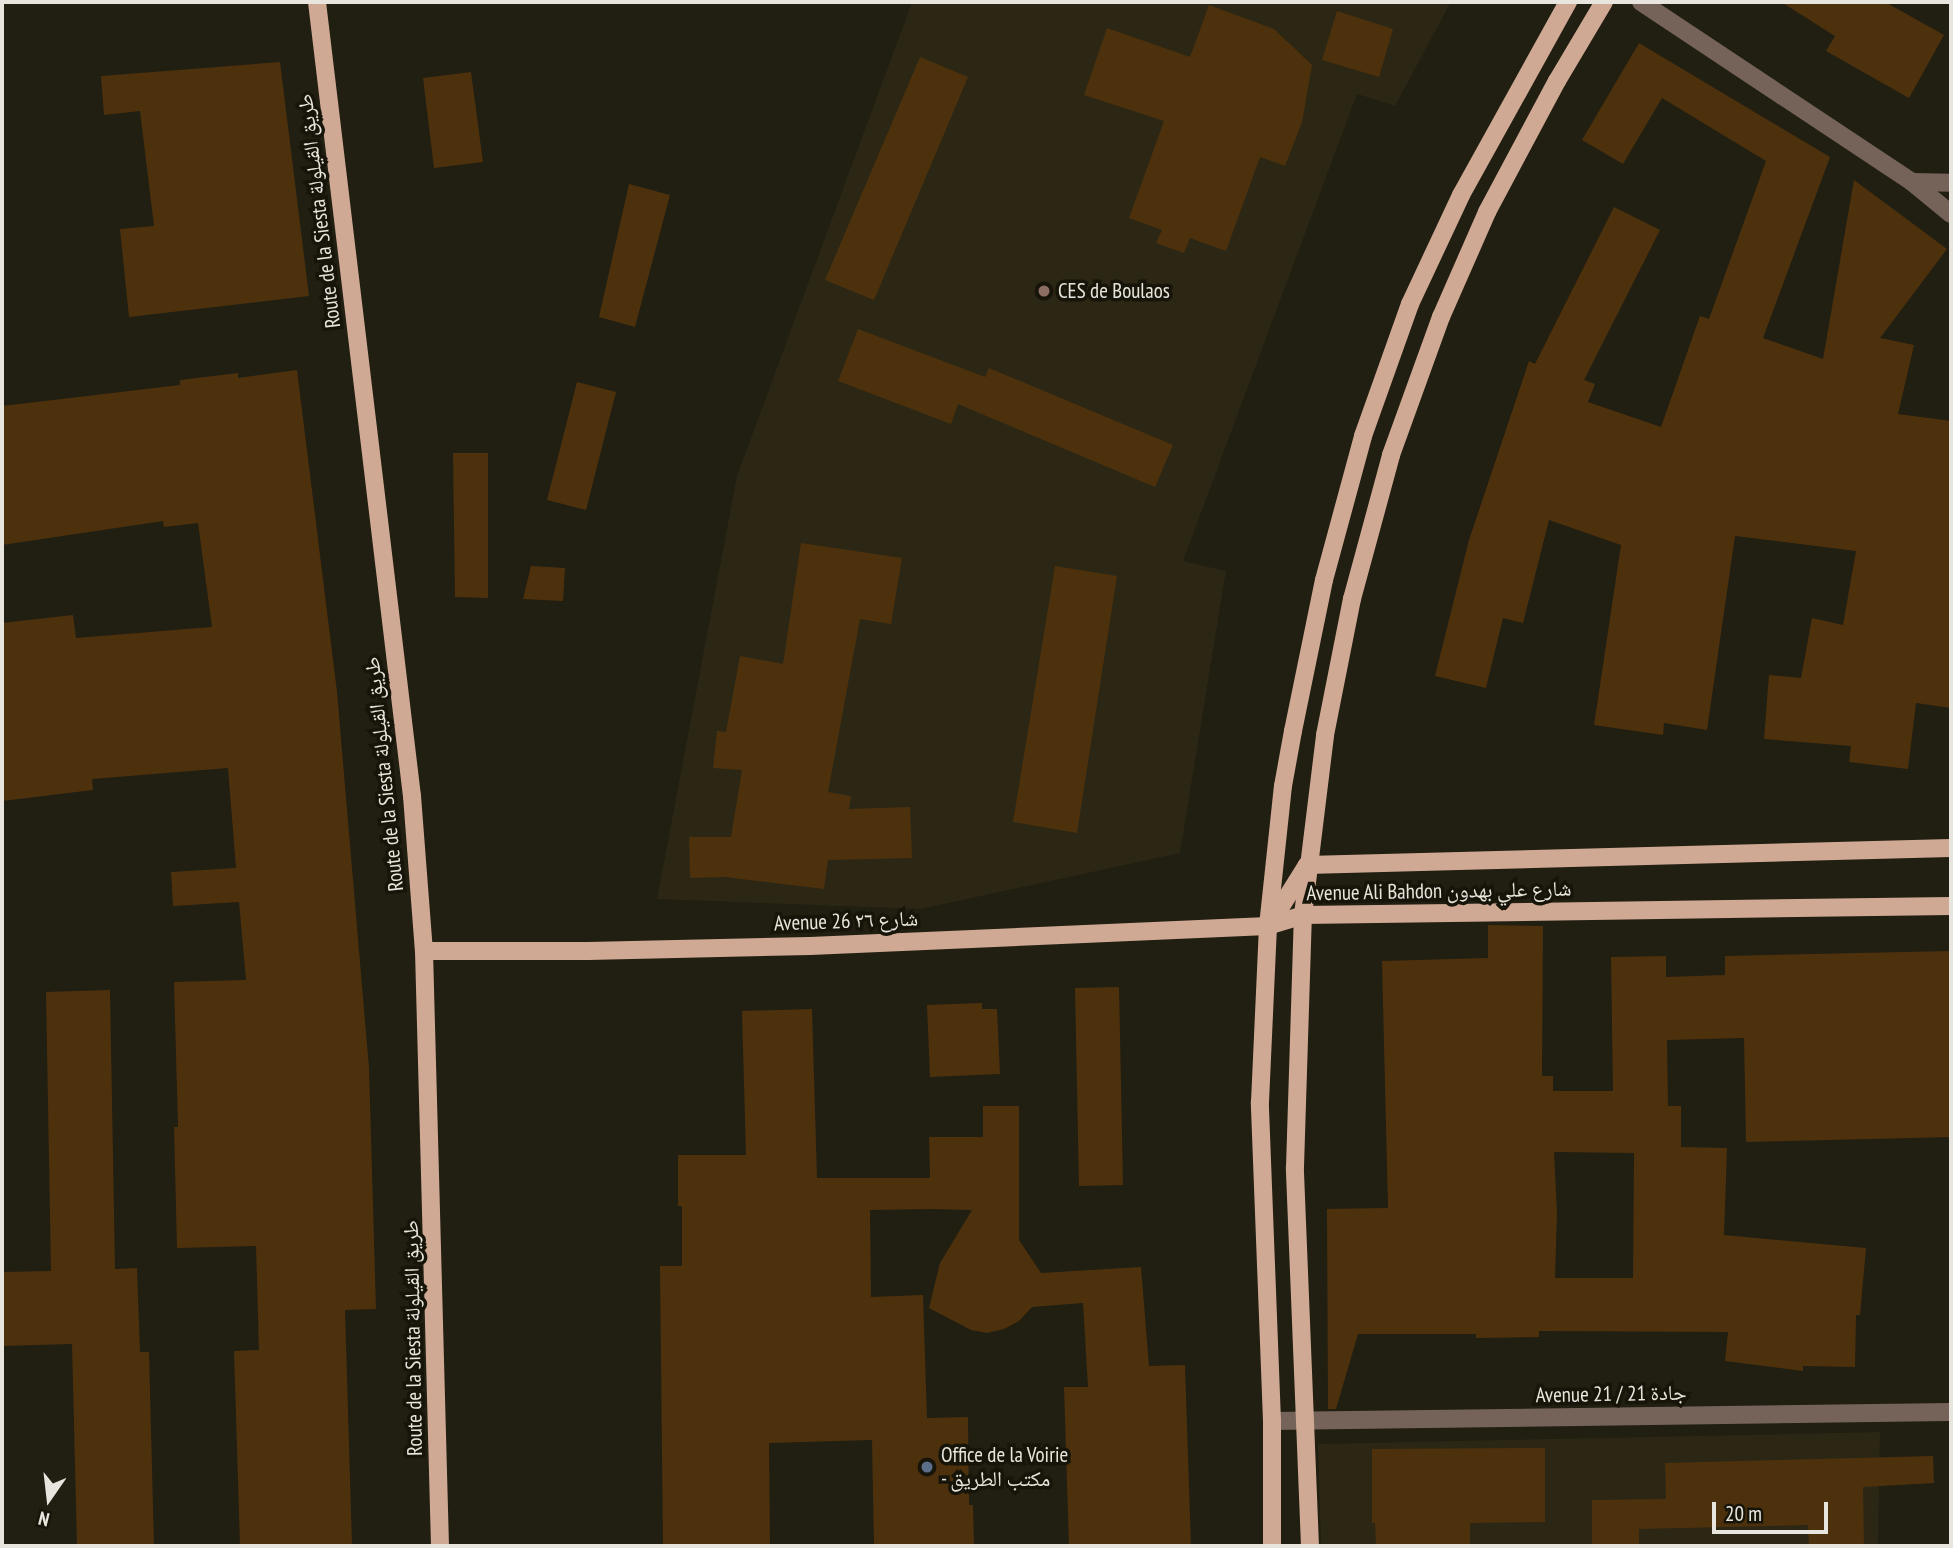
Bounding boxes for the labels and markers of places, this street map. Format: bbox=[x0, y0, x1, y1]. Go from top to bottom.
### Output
place label: CES de Boulaos bbox=[1058, 278, 1170, 304]
marker: CES de Boulaos bbox=[1036, 283, 1052, 299]
place label: Office de la Voirie - مكتب الطريق bbox=[941, 1442, 1069, 1492]
marker: Office de la Voirie - مكتب الطريق bbox=[919, 1459, 935, 1475]

